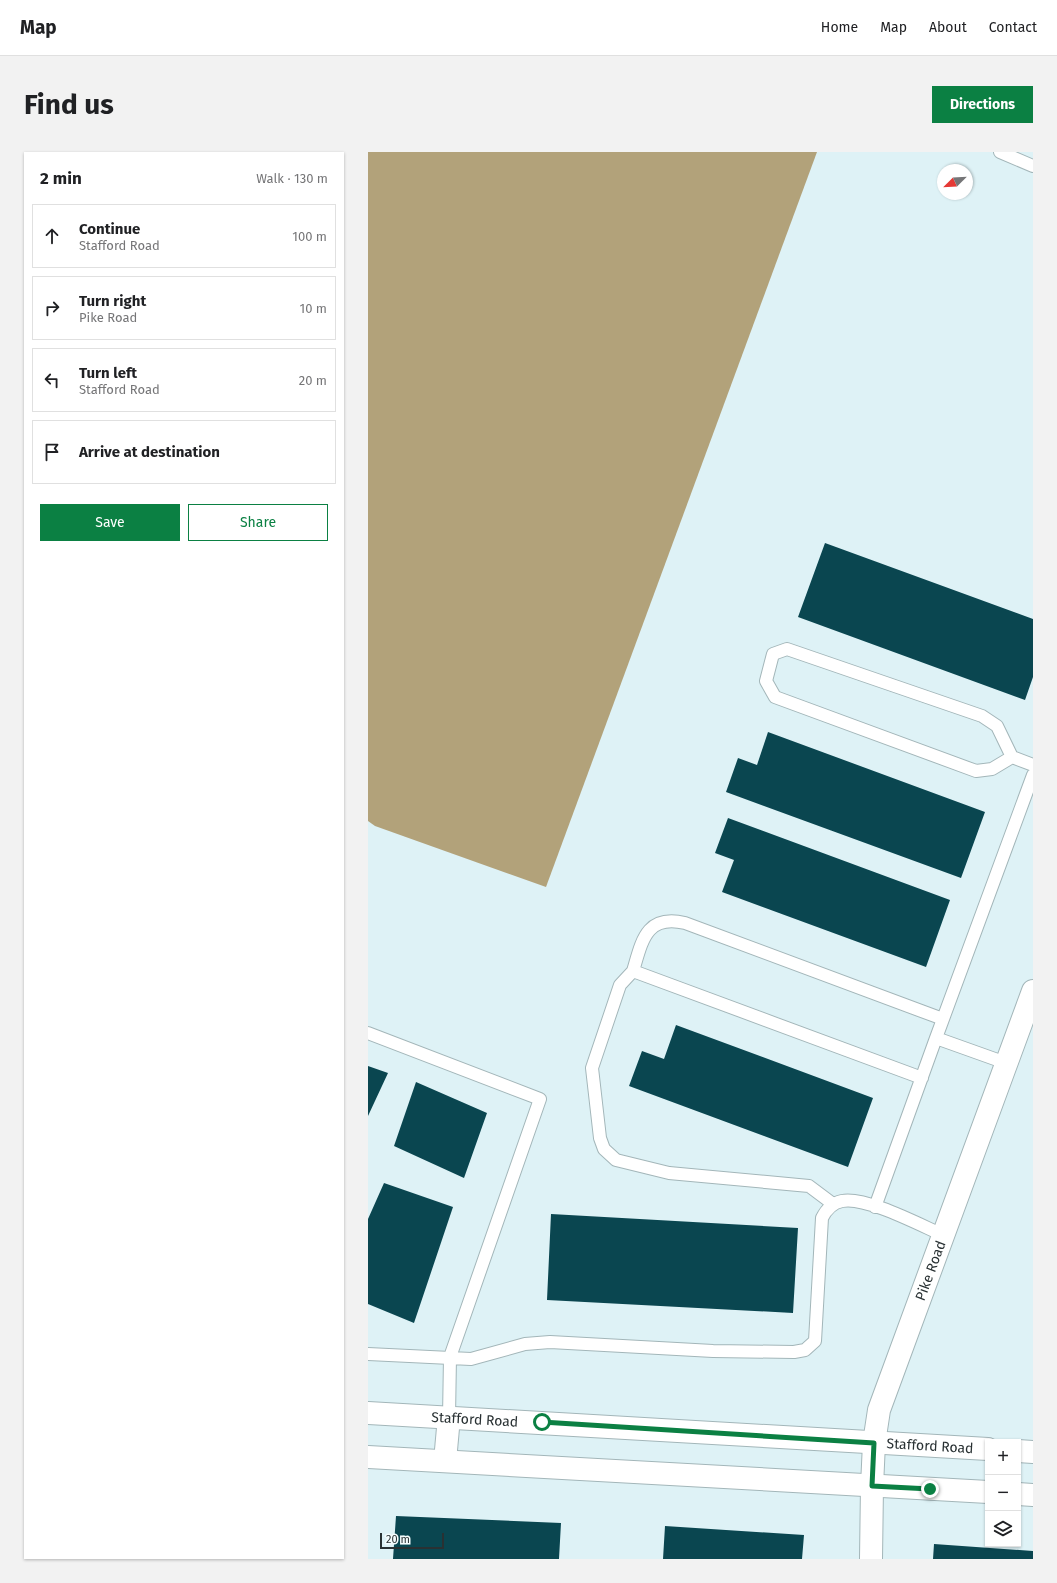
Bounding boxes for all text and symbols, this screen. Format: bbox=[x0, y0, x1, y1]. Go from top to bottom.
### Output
text: Map bbox=[20, 16, 57, 39]
text: Home bbox=[821, 19, 858, 36]
text: Map bbox=[880, 19, 907, 36]
text: About bbox=[929, 19, 967, 36]
text: Contact bbox=[989, 19, 1037, 36]
button: Directions bbox=[932, 86, 1033, 123]
text: Find us bbox=[24, 88, 114, 121]
north arrow bbox=[937, 164, 973, 200]
text: 2 min bbox=[40, 168, 82, 189]
text: Walk · 130 m bbox=[256, 171, 328, 186]
text: Continue bbox=[79, 220, 140, 238]
icon: ahead bbox=[41, 225, 63, 247]
text: 100 m bbox=[292, 229, 327, 244]
text: Stafford Road bbox=[79, 238, 160, 253]
text: Turn right bbox=[79, 292, 146, 310]
icon: right bbox=[41, 297, 63, 319]
text: 10 m bbox=[300, 301, 327, 316]
text: Pike Road bbox=[79, 310, 137, 325]
text: Turn left bbox=[79, 364, 137, 382]
icon: left bbox=[41, 369, 63, 391]
text: 20 m bbox=[299, 373, 327, 388]
text: Stafford Road bbox=[79, 382, 160, 397]
icon: arrive bbox=[41, 441, 63, 463]
text: Arrive at destination bbox=[79, 443, 220, 461]
button: Save bbox=[40, 504, 180, 541]
button: Share bbox=[188, 504, 328, 541]
street label: Pike Road bbox=[912, 1238, 950, 1303]
street label: Stafford Road bbox=[431, 1409, 519, 1431]
route start bbox=[533, 1413, 551, 1431]
street label: Stafford Road bbox=[886, 1435, 974, 1457]
map controls bbox=[985, 1439, 1021, 1547]
button: + bbox=[985, 1439, 1021, 1475]
button: − bbox=[985, 1475, 1021, 1511]
route end bbox=[921, 1480, 939, 1498]
button: layers bbox=[985, 1511, 1021, 1547]
scale bar bbox=[380, 1531, 444, 1550]
text: 20 m bbox=[386, 1533, 410, 1546]

